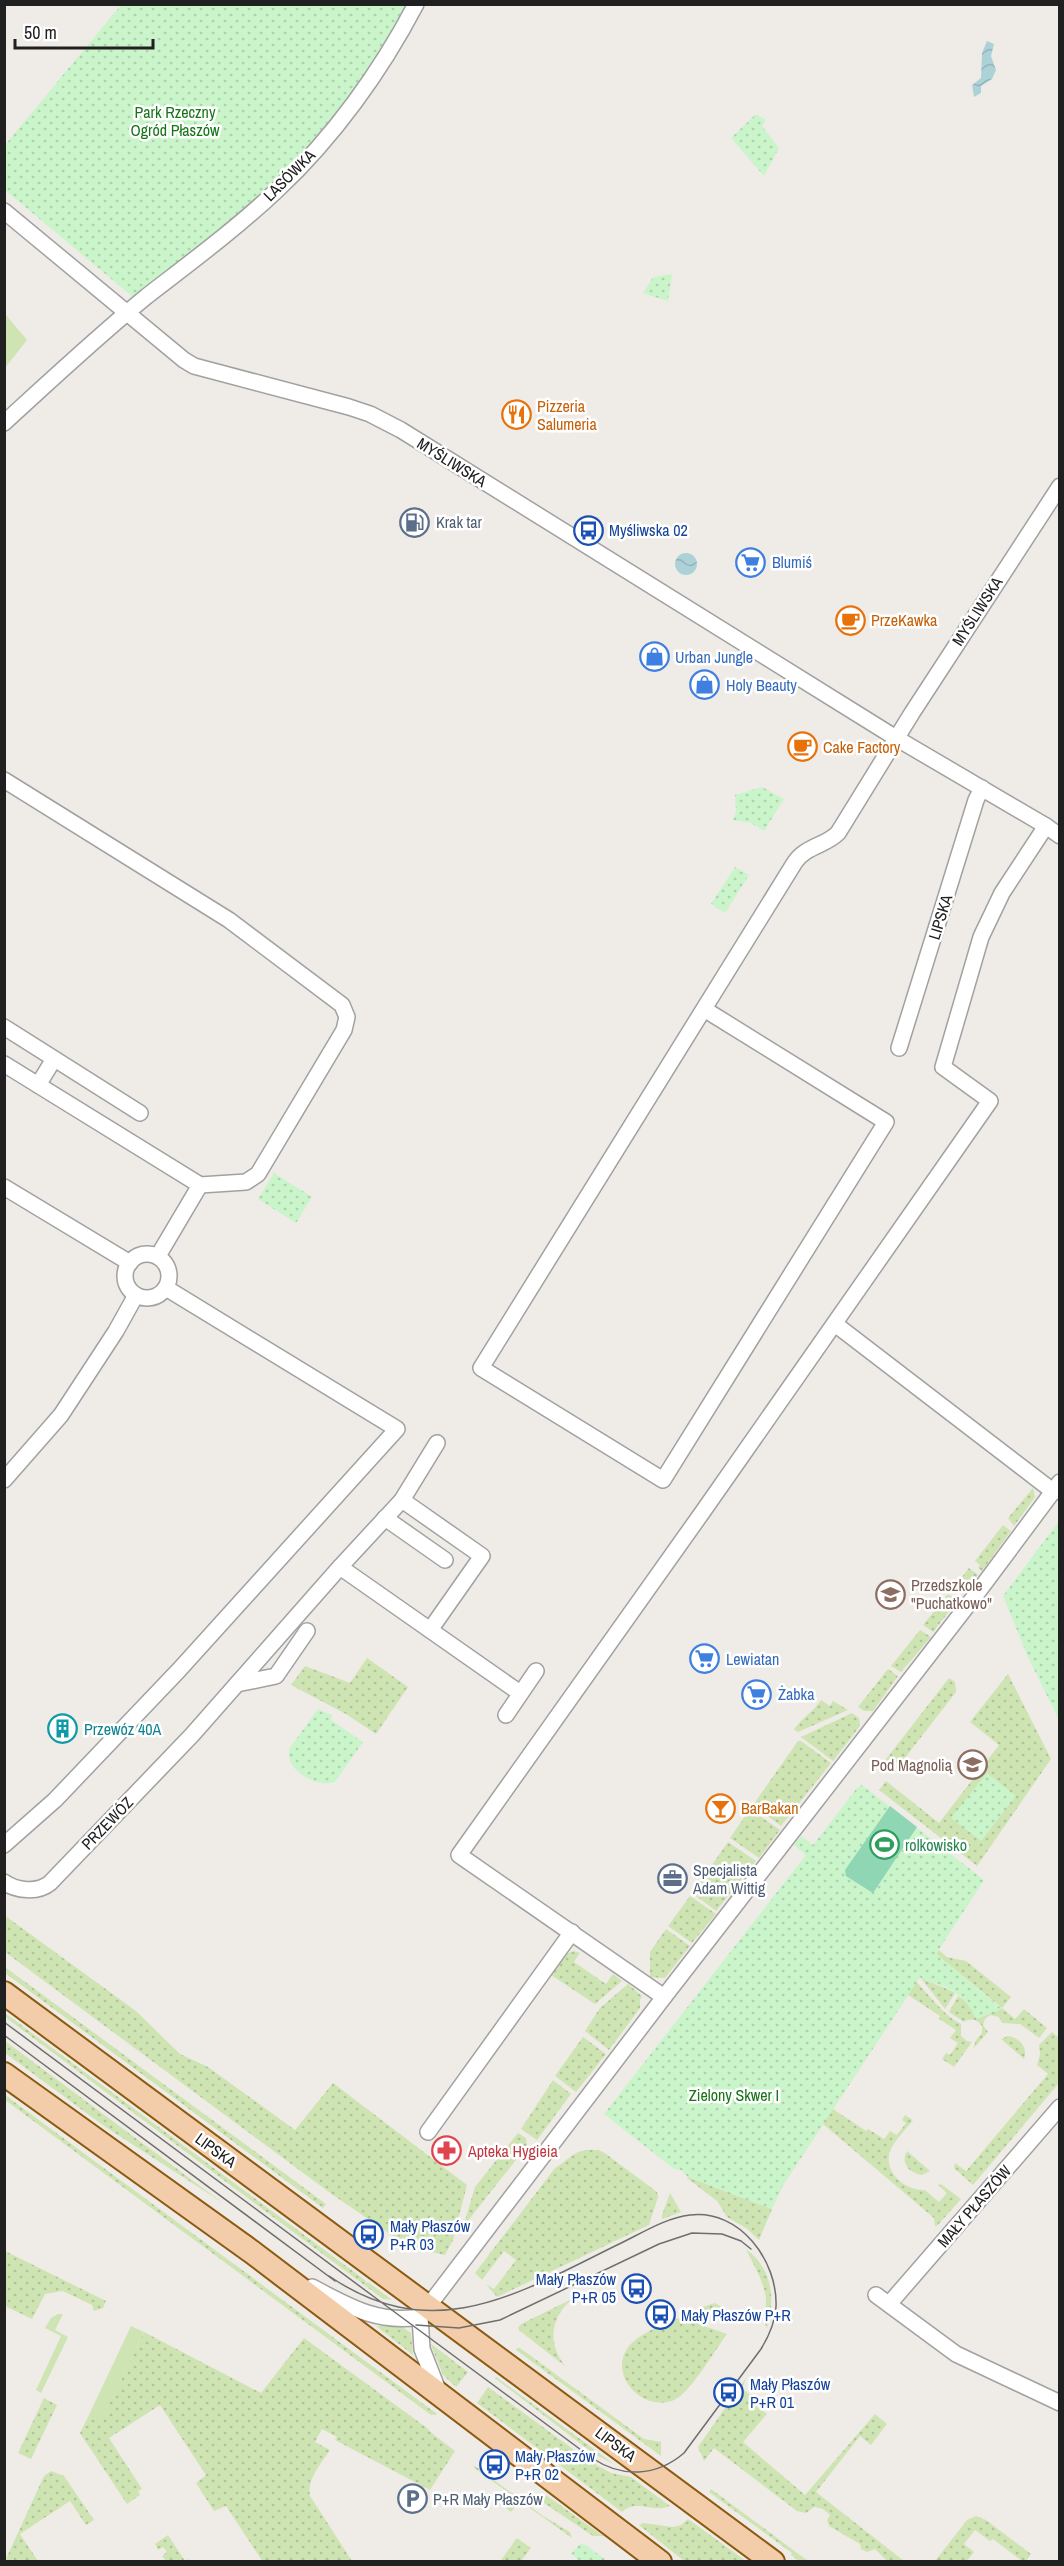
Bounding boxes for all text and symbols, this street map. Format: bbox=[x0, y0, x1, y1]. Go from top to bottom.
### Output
scale bar bbox=[15, 12, 153, 50]
text: 50 m bbox=[24, 20, 57, 45]
park label: Park Rzeczny Ogród Płaszów bbox=[131, 101, 220, 141]
street label: LASÓWKA bbox=[258, 144, 320, 206]
place label: Pizzeria Salumeria bbox=[537, 395, 597, 435]
restaurant icon: Pizzeria Salumeria bbox=[500, 399, 532, 431]
street label: MYŚLIWSKA bbox=[413, 432, 491, 492]
fuel station icon: Krak tar bbox=[399, 506, 431, 538]
place label: Krak tar bbox=[436, 511, 483, 533]
bus stop icon: Myśliwska 02 bbox=[572, 514, 604, 546]
place label: Myśliwska 02 bbox=[609, 519, 688, 541]
supermarket icon: Blumiś bbox=[735, 546, 767, 578]
place label: Blumiś bbox=[772, 551, 812, 573]
street label: MYŚLIWSKA bbox=[947, 572, 1008, 650]
cafe icon: PrzeKawka bbox=[834, 604, 866, 636]
place label: PrzeKawka bbox=[871, 609, 938, 631]
shop icon: Urban Jungle bbox=[638, 641, 670, 673]
place label: Urban Jungle bbox=[675, 646, 753, 668]
shop icon: Holy Beauty bbox=[689, 669, 721, 701]
place label: Holy Beauty bbox=[726, 674, 797, 696]
cafe icon: Cake Factory bbox=[786, 731, 818, 763]
place label: Cake Factory bbox=[823, 736, 901, 758]
street label: LIPSKA bbox=[923, 892, 957, 942]
place label: Przedszkole "Puchatkowo" bbox=[911, 1574, 992, 1614]
school or university icon: Przedszkole "Puchatkowo" bbox=[874, 1578, 906, 1610]
supermarket icon: Lewiatan bbox=[689, 1643, 721, 1675]
place label: Lewiatan bbox=[726, 1648, 779, 1670]
supermarket icon: Żabka bbox=[741, 1678, 773, 1710]
place label: Żabka bbox=[778, 1683, 815, 1705]
building icon: Przewóz 40A bbox=[47, 1713, 79, 1745]
place label: Przewóz 40A bbox=[84, 1718, 162, 1740]
school or university icon: Pod Magnolią bbox=[957, 1749, 989, 1781]
place label: Pod Magnolią bbox=[871, 1754, 953, 1776]
street label: PRZEWÓZ bbox=[76, 1792, 138, 1854]
bar icon: BarBakan bbox=[704, 1792, 736, 1824]
place label: BarBakan bbox=[741, 1797, 799, 1819]
sports icon: rolkowisko bbox=[868, 1829, 900, 1861]
place label: rolkowisko bbox=[905, 1834, 967, 1856]
place label: Specjalista Adam Wittig bbox=[692, 1859, 766, 1899]
office icon: Specjalista Adam Wittig bbox=[656, 1863, 688, 1895]
park label: Zielony Skwer I bbox=[689, 2084, 779, 2106]
street label: LIPSKA bbox=[191, 2128, 241, 2173]
pharmacy icon: Apteka Hygieia bbox=[431, 2135, 463, 2167]
place label: Apteka Hygieia bbox=[467, 2140, 558, 2162]
street label: MAŁY PŁASZÓW bbox=[932, 2160, 1016, 2252]
place label: Mały Płaszów P+R 03 bbox=[390, 2215, 471, 2255]
bus stop icon: Mały Płaszów P+R 03 bbox=[353, 2219, 385, 2251]
place label: Mały Płaszów P+R 05 bbox=[536, 2268, 617, 2308]
bus stop icon: Mały Płaszów P+R 05 bbox=[621, 2272, 653, 2304]
bus stop icon: Mały Płaszów P+R bbox=[644, 2299, 676, 2331]
place label: Mały Płaszów P+R bbox=[681, 2304, 791, 2326]
place label: Mały Płaszów P+R 01 bbox=[750, 2373, 831, 2413]
bus stop icon: Mały Płaszów P+R 01 bbox=[713, 2377, 745, 2409]
street label: LIPSKA bbox=[591, 2421, 641, 2467]
place label: Mały Płaszów P+R 02 bbox=[515, 2445, 596, 2485]
bus stop icon: Mały Płaszów P+R 02 bbox=[478, 2449, 510, 2481]
parking icon: P+R Mały Płaszów bbox=[396, 2483, 428, 2515]
place label: P+R Mały Płaszów bbox=[433, 2488, 543, 2510]

